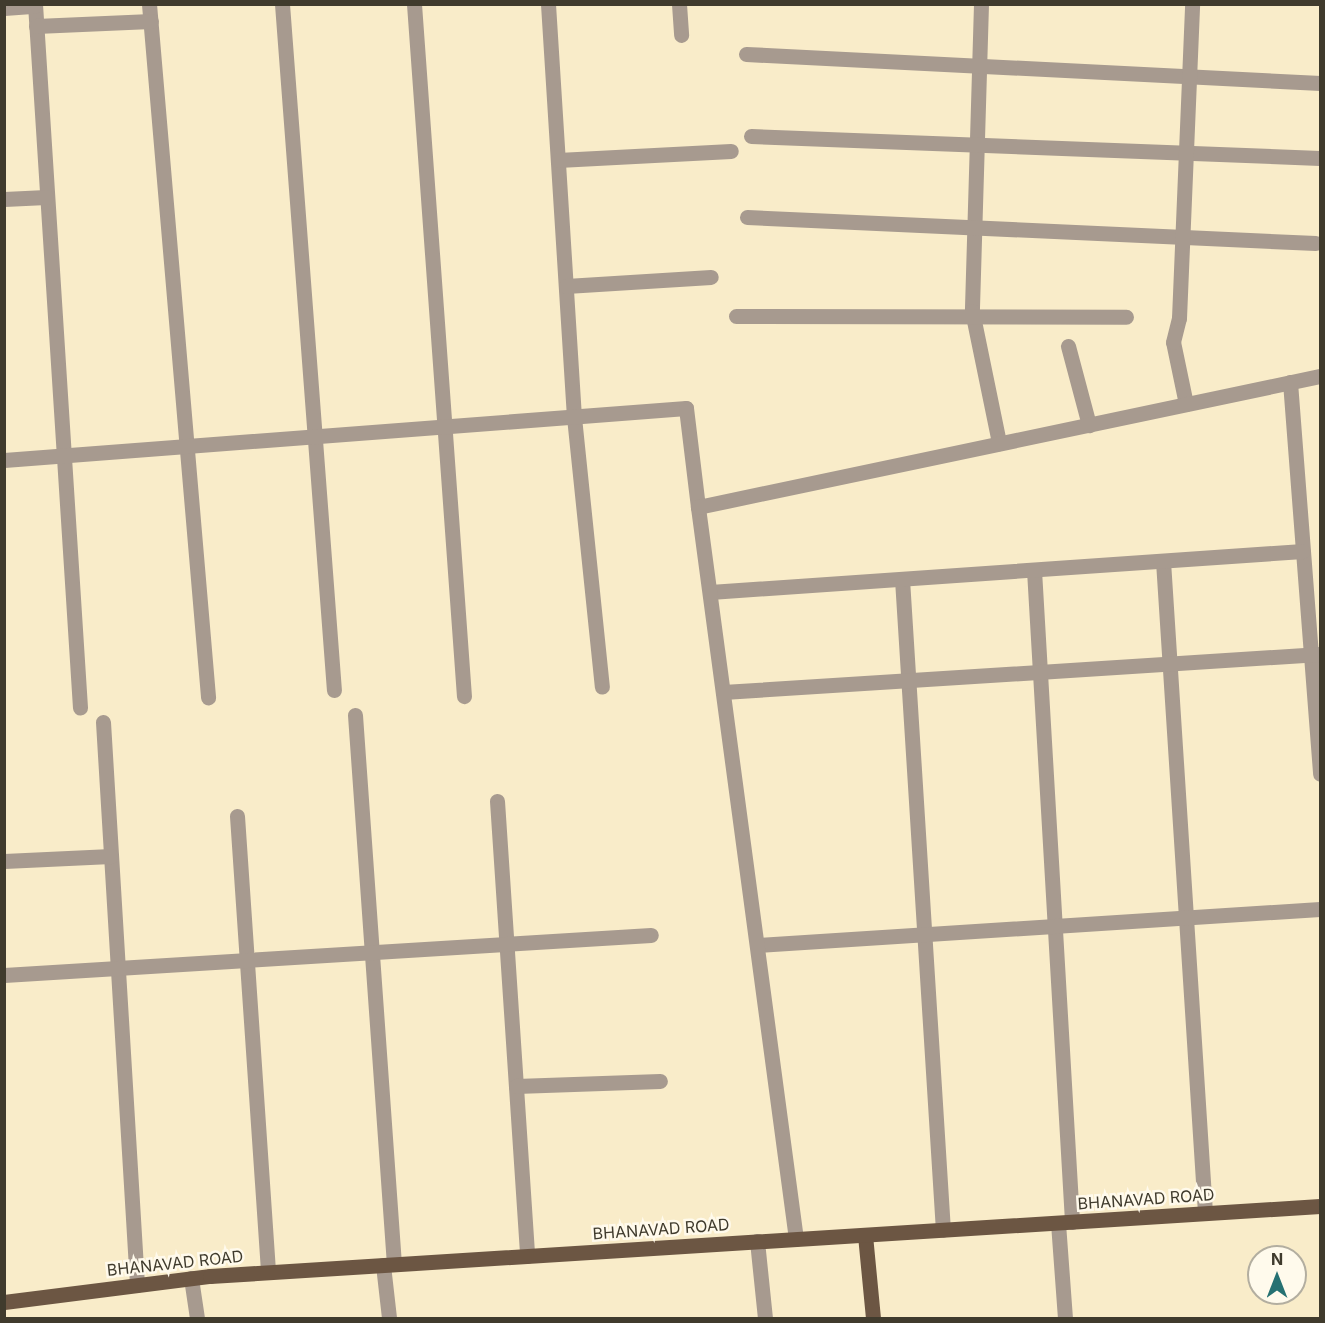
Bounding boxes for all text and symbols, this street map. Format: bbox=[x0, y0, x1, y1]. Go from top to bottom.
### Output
street label: BHANAVAD ROAD bbox=[1077, 1185, 1215, 1213]
street label: BHANAVAD ROAD bbox=[592, 1215, 730, 1243]
north arrow bbox=[1247, 1245, 1307, 1305]
street label: BHANAVAD ROAD bbox=[106, 1246, 244, 1280]
text: N bbox=[1271, 1249, 1283, 1269]

